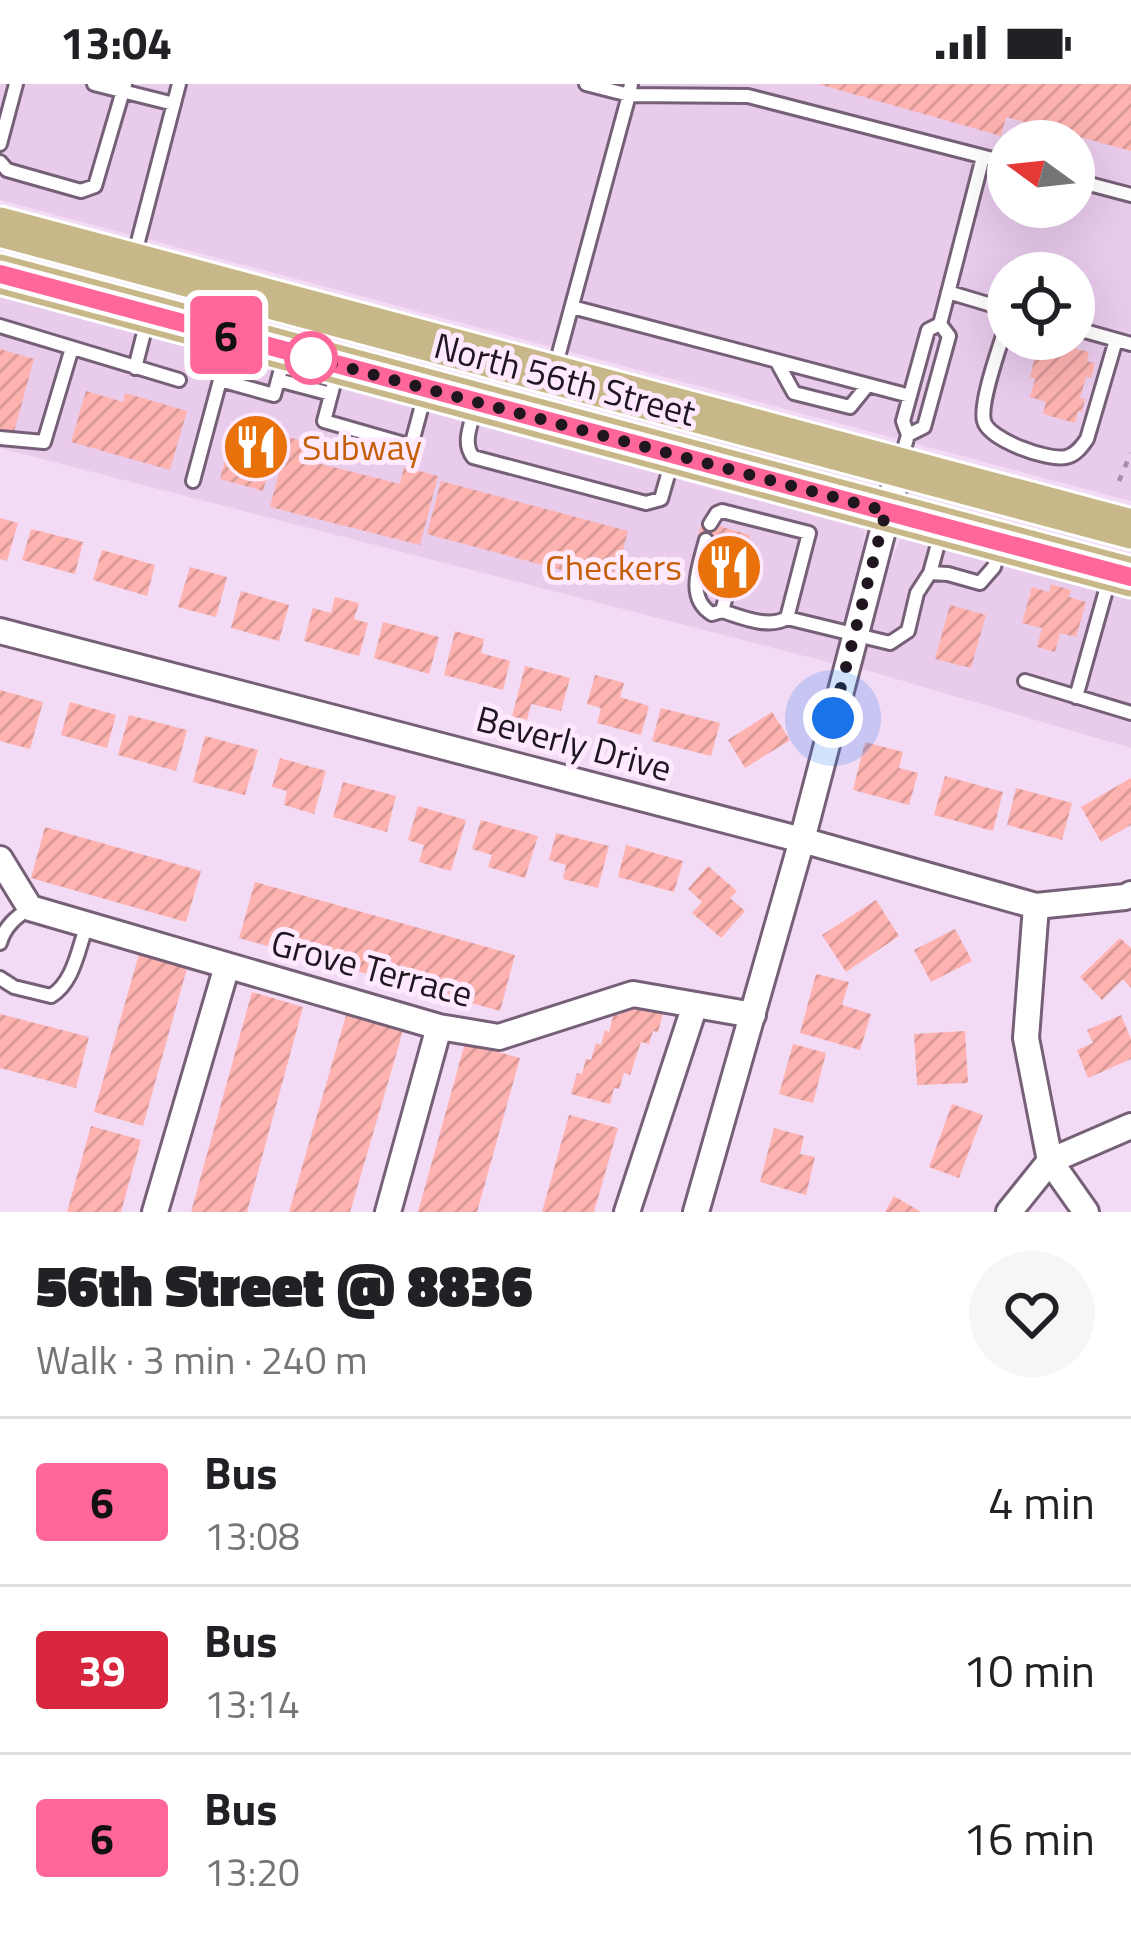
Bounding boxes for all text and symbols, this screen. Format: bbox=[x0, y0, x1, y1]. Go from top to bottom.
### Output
text: 13:04 bbox=[60, 8, 172, 76]
north arrow bbox=[987, 120, 1095, 228]
map controls bbox=[987, 120, 1095, 360]
button: locate bbox=[987, 252, 1095, 360]
line badge: 6 bbox=[187, 296, 265, 374]
text: 6 bbox=[214, 303, 238, 367]
street label: North 56th Street bbox=[428, 317, 702, 440]
unlabelled marker bbox=[286, 333, 336, 383]
restaurant icon: Subway bbox=[221, 412, 291, 482]
place label: Subway bbox=[302, 419, 422, 474]
restaurant icon: Checkers bbox=[694, 532, 764, 602]
place label: Checkers bbox=[545, 539, 682, 594]
your location bbox=[803, 688, 863, 748]
street label: Beverly Drive bbox=[470, 690, 678, 795]
street label: Grove Terrace bbox=[265, 914, 479, 1021]
text: 56th Street @ 8836 bbox=[36, 1241, 533, 1328]
button: heart bbox=[969, 1251, 1095, 1377]
text: Walk · 3 min · 240 m bbox=[36, 1330, 368, 1389]
text: Bus bbox=[204, 1438, 278, 1506]
text: 4 min bbox=[988, 1468, 1095, 1536]
text: 6 bbox=[90, 1470, 114, 1534]
text: 13:08 bbox=[204, 1506, 300, 1565]
text: Bus bbox=[204, 1606, 278, 1674]
text: 10 min bbox=[963, 1636, 1095, 1704]
text: 39 bbox=[78, 1638, 126, 1702]
text: 13:14 bbox=[204, 1674, 300, 1733]
text: Bus bbox=[204, 1774, 278, 1842]
text: 16 min bbox=[963, 1804, 1095, 1872]
text: 6 bbox=[90, 1806, 114, 1870]
text: 13:20 bbox=[204, 1842, 300, 1901]

